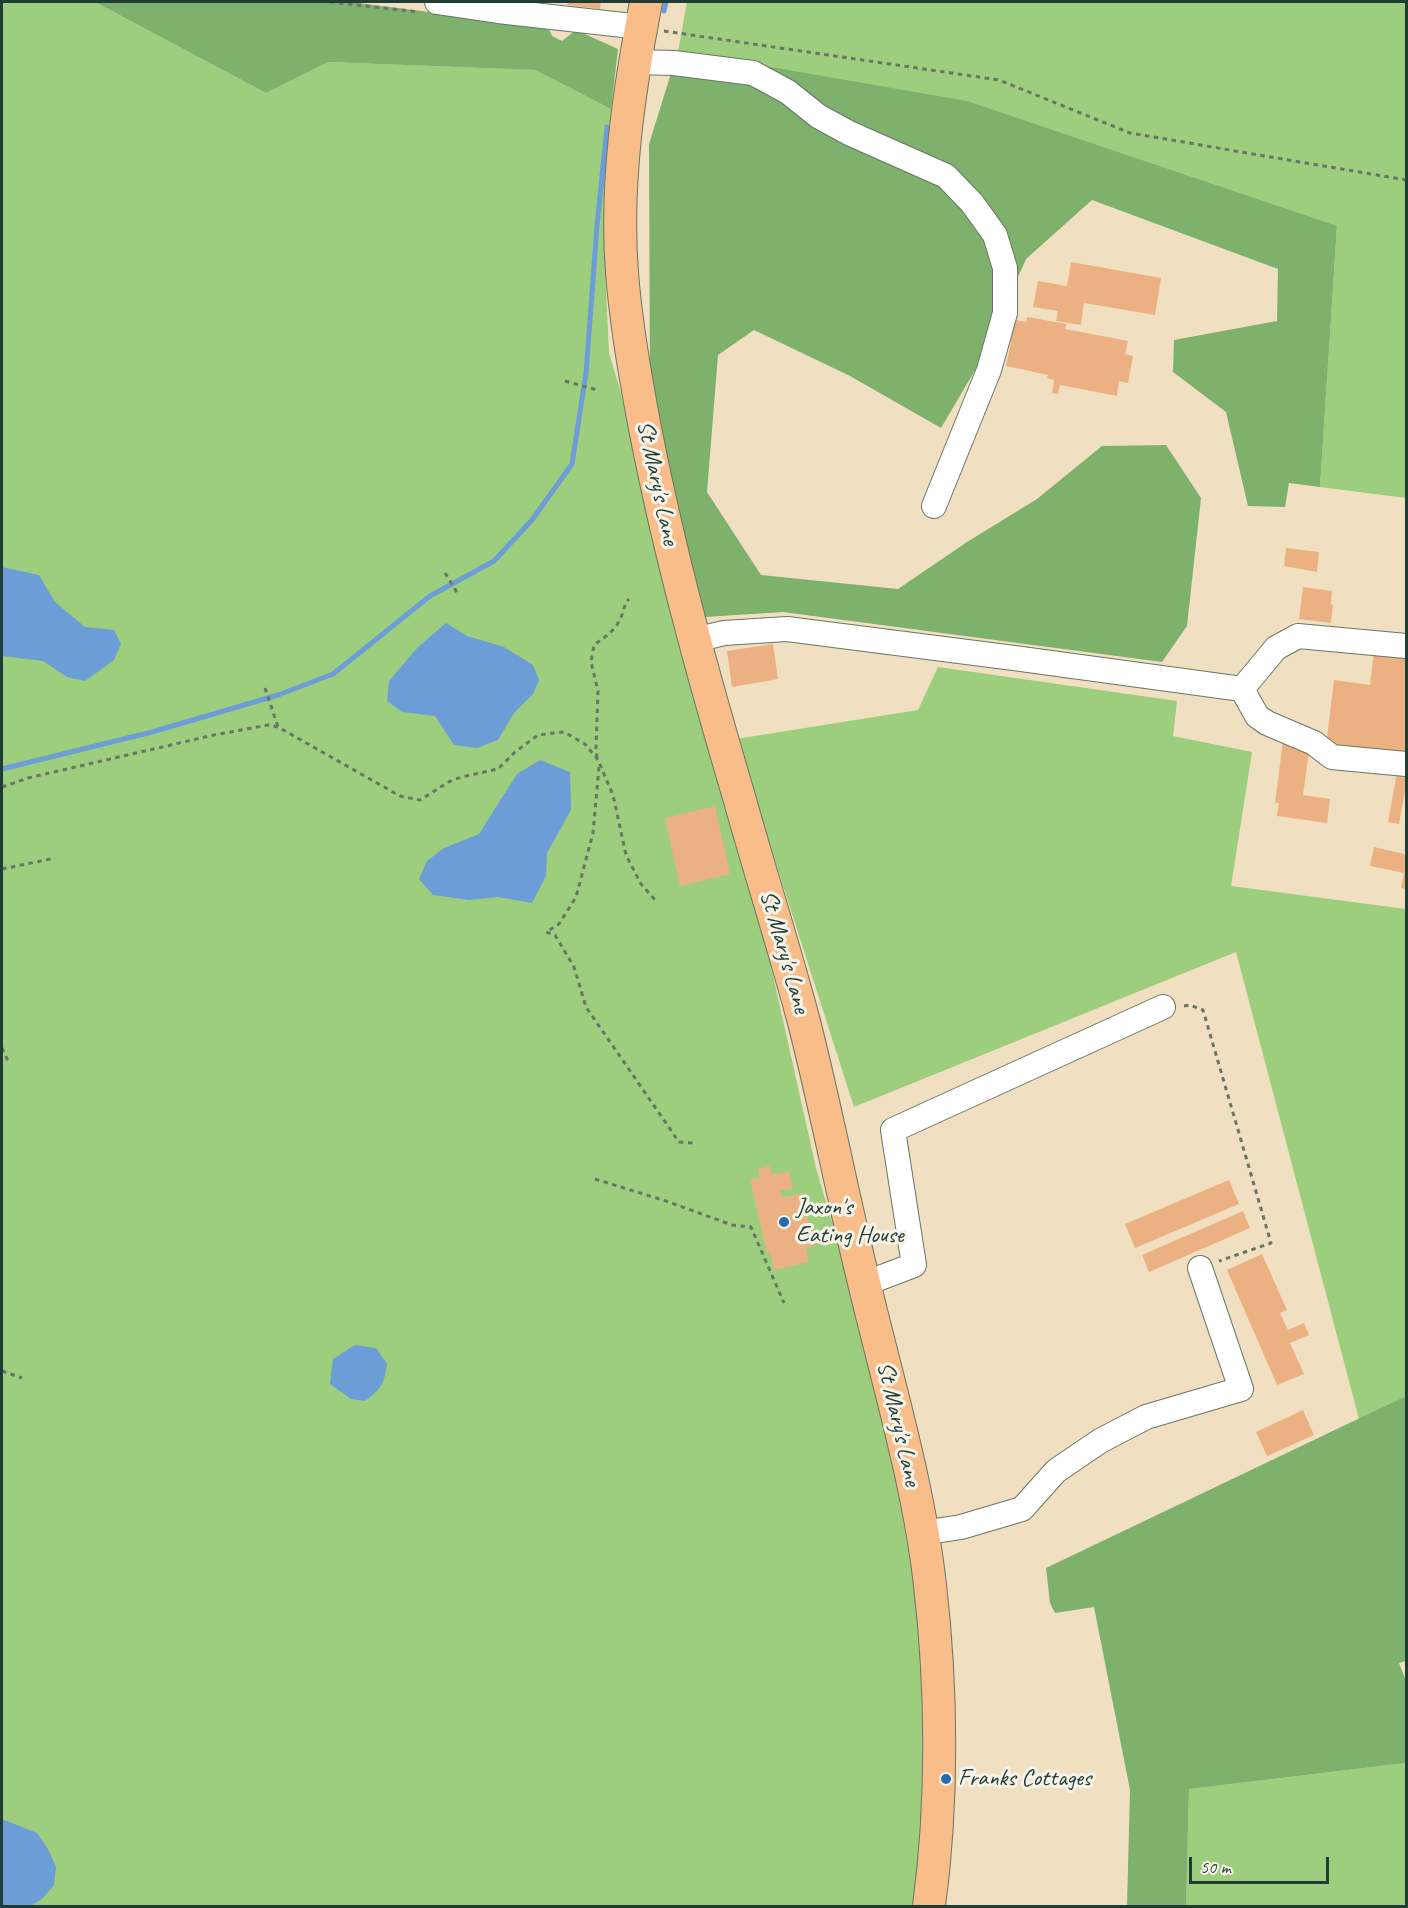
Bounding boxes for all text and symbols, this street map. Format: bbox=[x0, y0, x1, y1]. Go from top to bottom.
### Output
street label: St Mary's Lane bbox=[630, 418, 684, 548]
street label: St Mary's Lane bbox=[753, 887, 815, 1017]
place label: Jaxon's Eating House bbox=[796, 1194, 904, 1250]
marker: Jaxon's Eating House bbox=[777, 1215, 791, 1229]
street label: St Mary's Lane bbox=[870, 1359, 926, 1489]
place label: Franks Cottages bbox=[958, 1765, 1091, 1793]
marker: Franks Cottages bbox=[939, 1772, 953, 1786]
scale bar bbox=[1192, 1845, 1332, 1883]
text: 50 m bbox=[1200, 1856, 1231, 1878]

